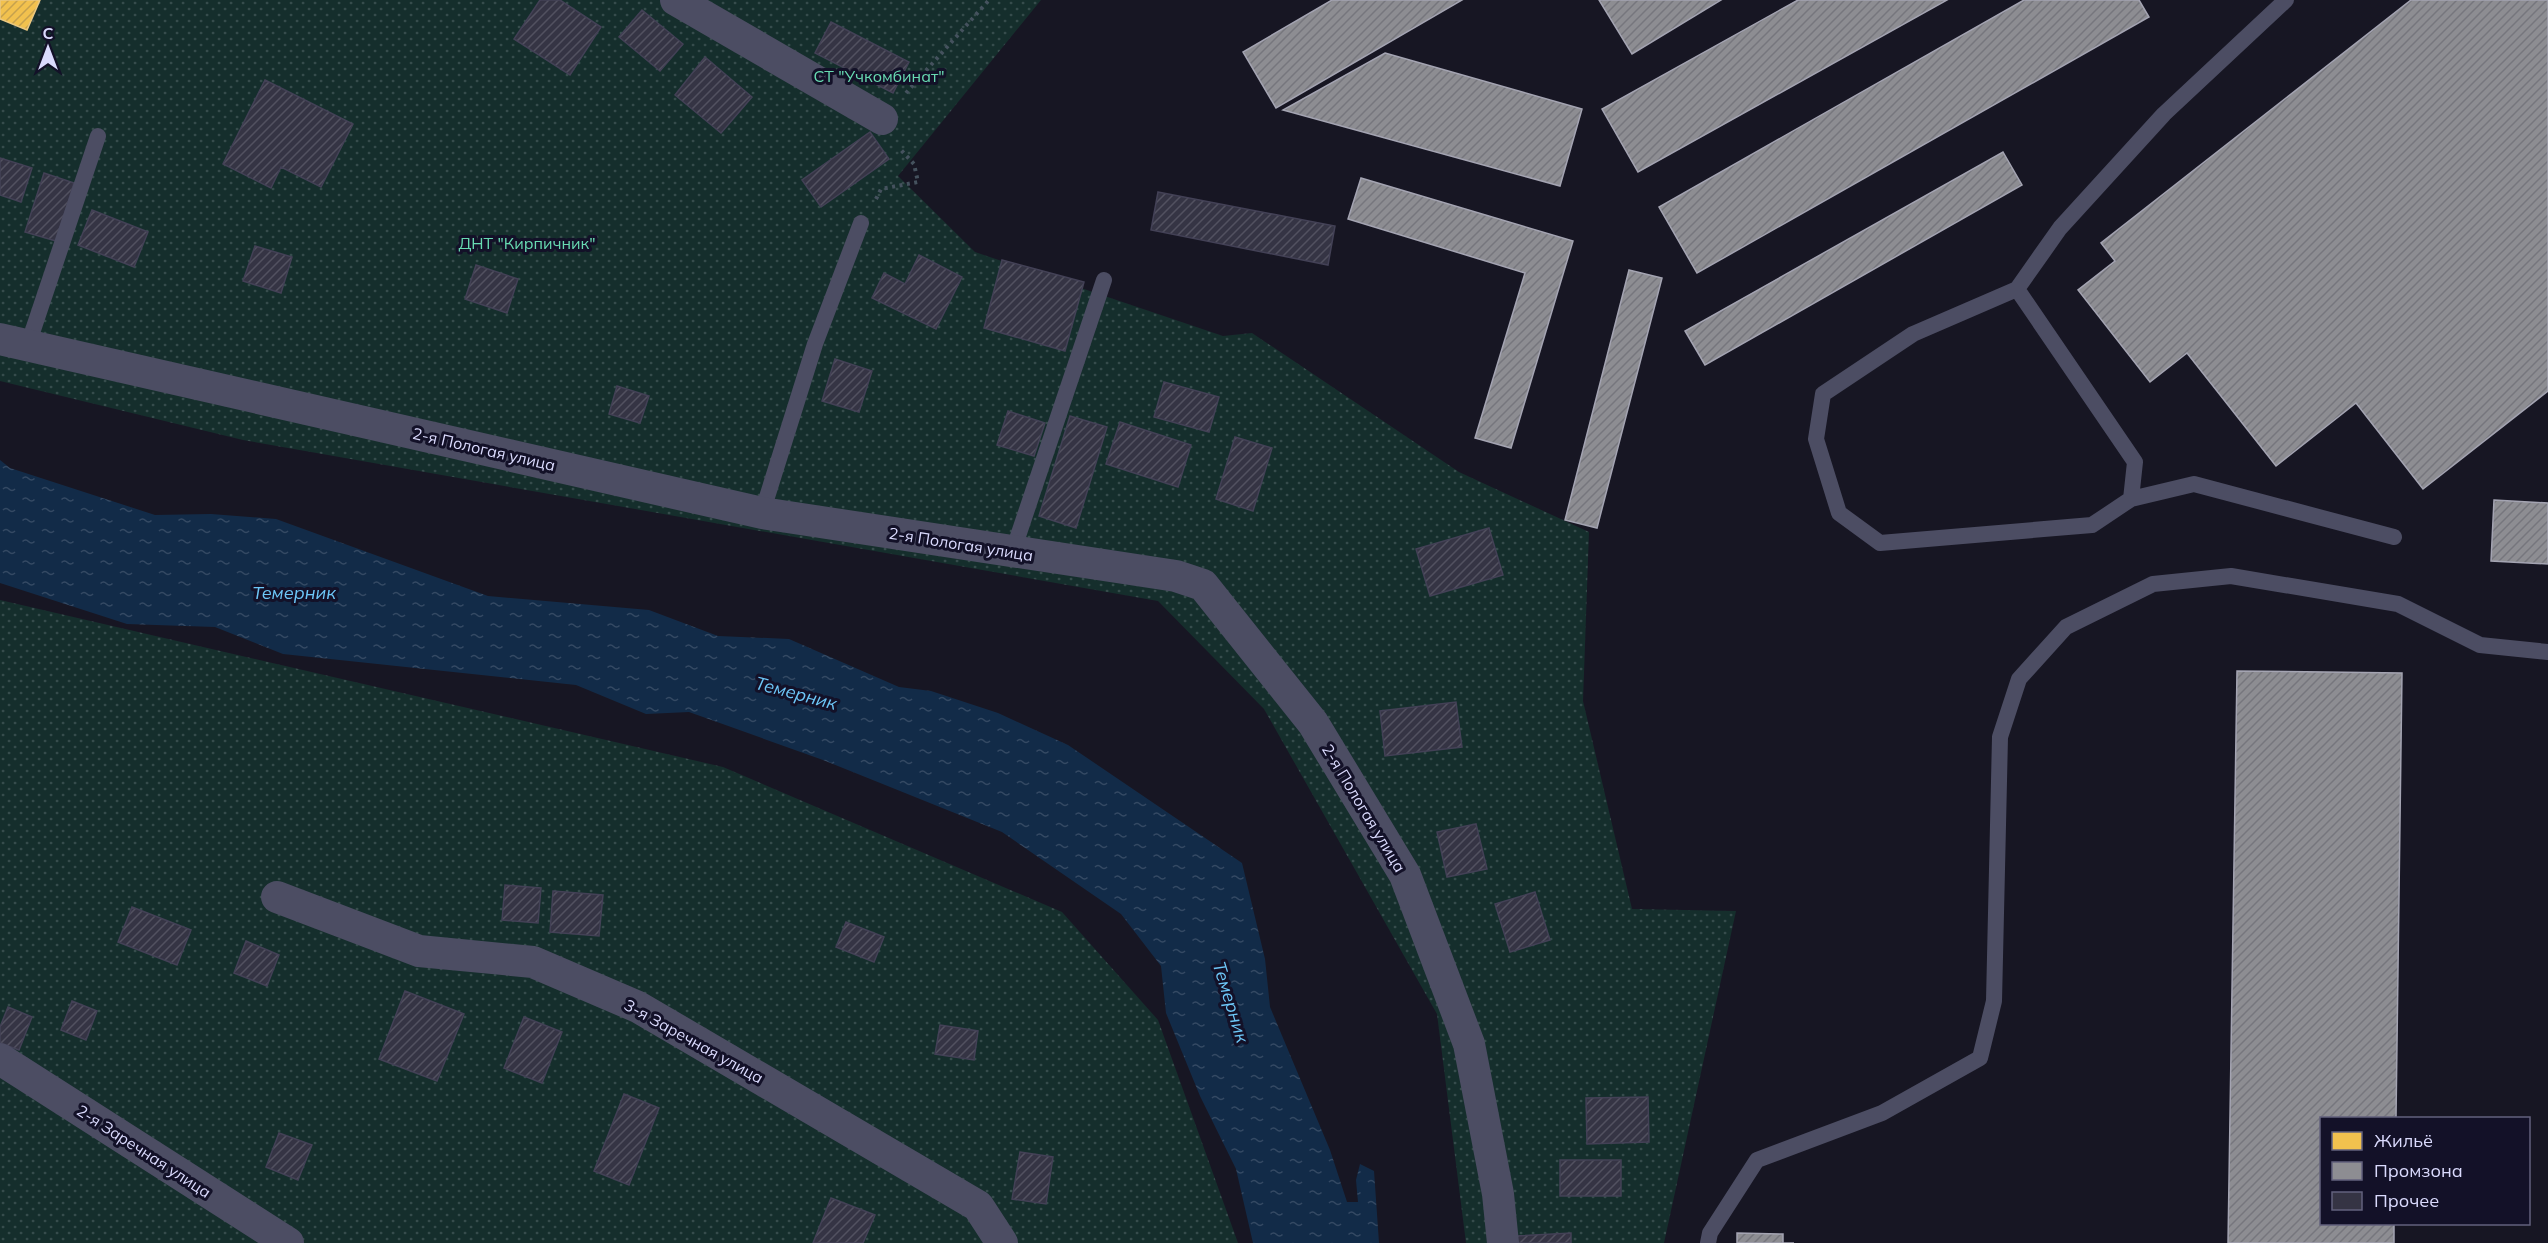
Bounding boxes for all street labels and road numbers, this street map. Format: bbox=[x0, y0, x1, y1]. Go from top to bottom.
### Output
street label: 2-я Пологая улица bbox=[411, 423, 557, 475]
street label: 2-я Пологая улица bbox=[887, 523, 1035, 565]
street label: 2-я Пологая улица bbox=[1318, 740, 1410, 876]
street label: 3-я Заречная улица bbox=[621, 994, 767, 1088]
street label: 2-я Заречная улица bbox=[73, 1100, 215, 1202]

